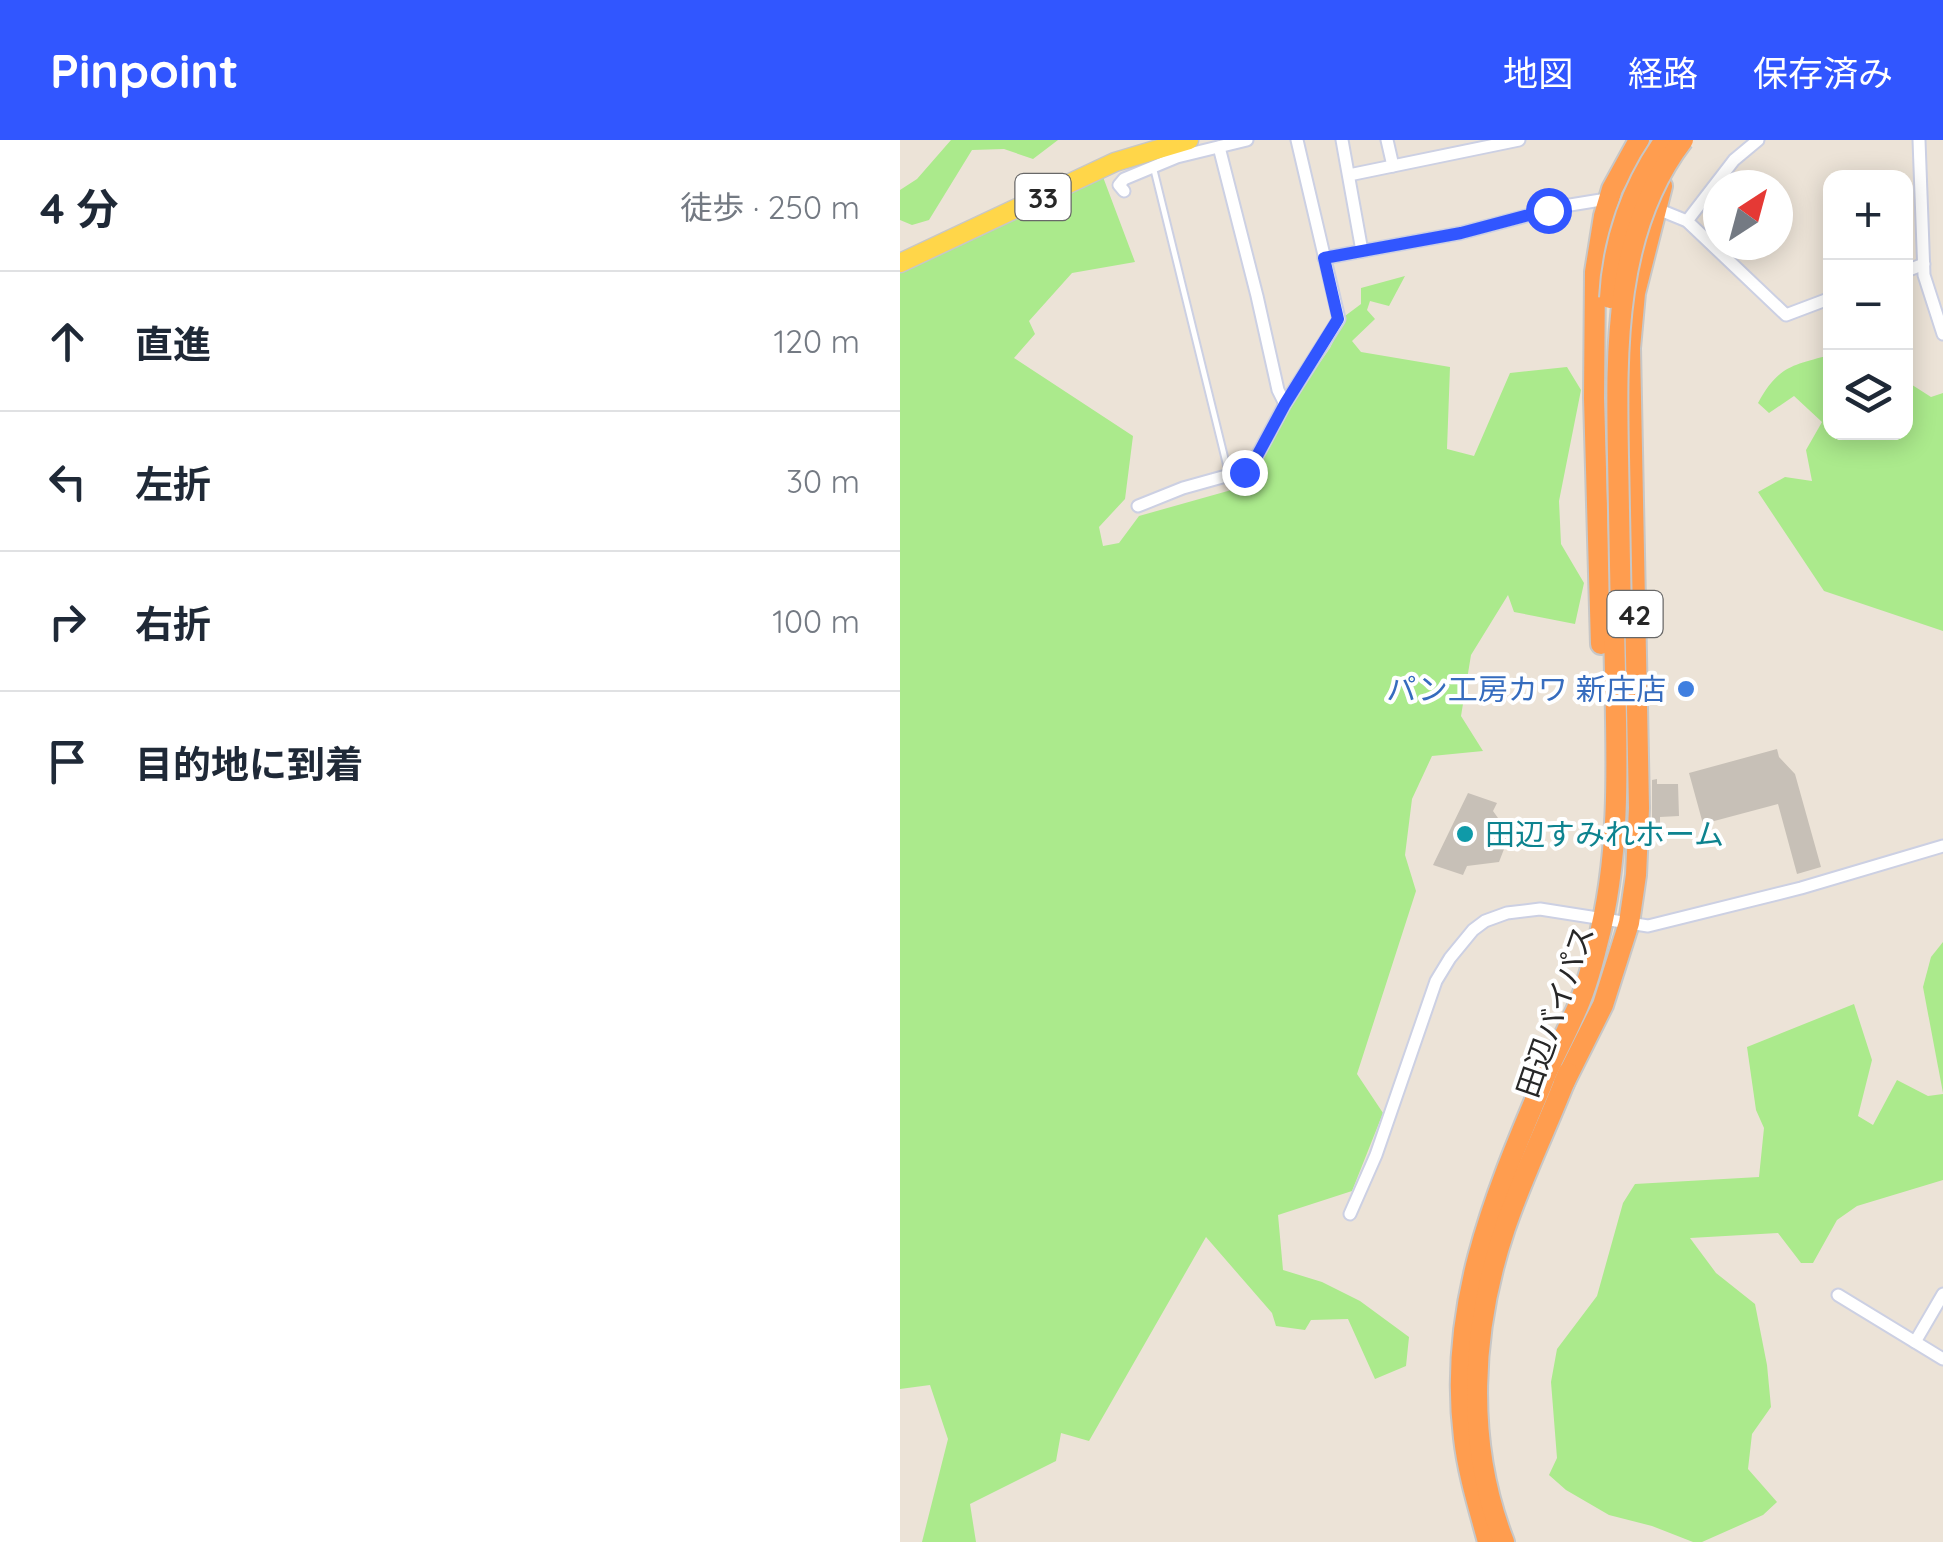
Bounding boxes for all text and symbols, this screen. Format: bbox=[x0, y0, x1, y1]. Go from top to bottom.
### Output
text: Pinpoint bbox=[50, 40, 239, 100]
text: 地図 bbox=[1503, 51, 1573, 95]
text: 経路 bbox=[1628, 51, 1698, 95]
text: 保存済み bbox=[1753, 51, 1893, 95]
north arrow bbox=[1703, 170, 1793, 260]
map controls bbox=[1823, 170, 1913, 440]
button: + bbox=[1823, 170, 1913, 260]
road number: 33 bbox=[1016, 174, 1070, 220]
text: 4 分 bbox=[40, 182, 118, 235]
text: 徒歩 · 250 m bbox=[680, 187, 860, 227]
route start bbox=[1526, 188, 1572, 234]
button: − bbox=[1823, 260, 1913, 350]
icon: ahead bbox=[40, 314, 95, 369]
text: 直進 bbox=[135, 320, 211, 368]
text: 120 m bbox=[773, 321, 860, 361]
button: layers bbox=[1823, 350, 1913, 440]
route end bbox=[1222, 450, 1268, 496]
icon: left bbox=[40, 454, 95, 509]
text: 左折 bbox=[135, 460, 211, 508]
text: 30 m bbox=[786, 461, 860, 501]
road number: 42 bbox=[1608, 591, 1662, 637]
icon: right bbox=[40, 594, 95, 649]
text: 右折 bbox=[135, 600, 211, 648]
text: 100 m bbox=[772, 601, 860, 641]
place label: パン工房カワ 新庄店 bbox=[1386, 670, 1666, 708]
marker: パン工房カワ 新庄店 bbox=[1675, 678, 1697, 700]
icon: arrive bbox=[40, 734, 95, 789]
text: 目的地に到着 bbox=[135, 740, 363, 788]
place label: 田辺すみれホーム bbox=[1485, 815, 1724, 853]
marker: 田辺すみれホーム bbox=[1454, 823, 1476, 845]
street label: 田辺バイパス bbox=[1508, 920, 1602, 1102]

